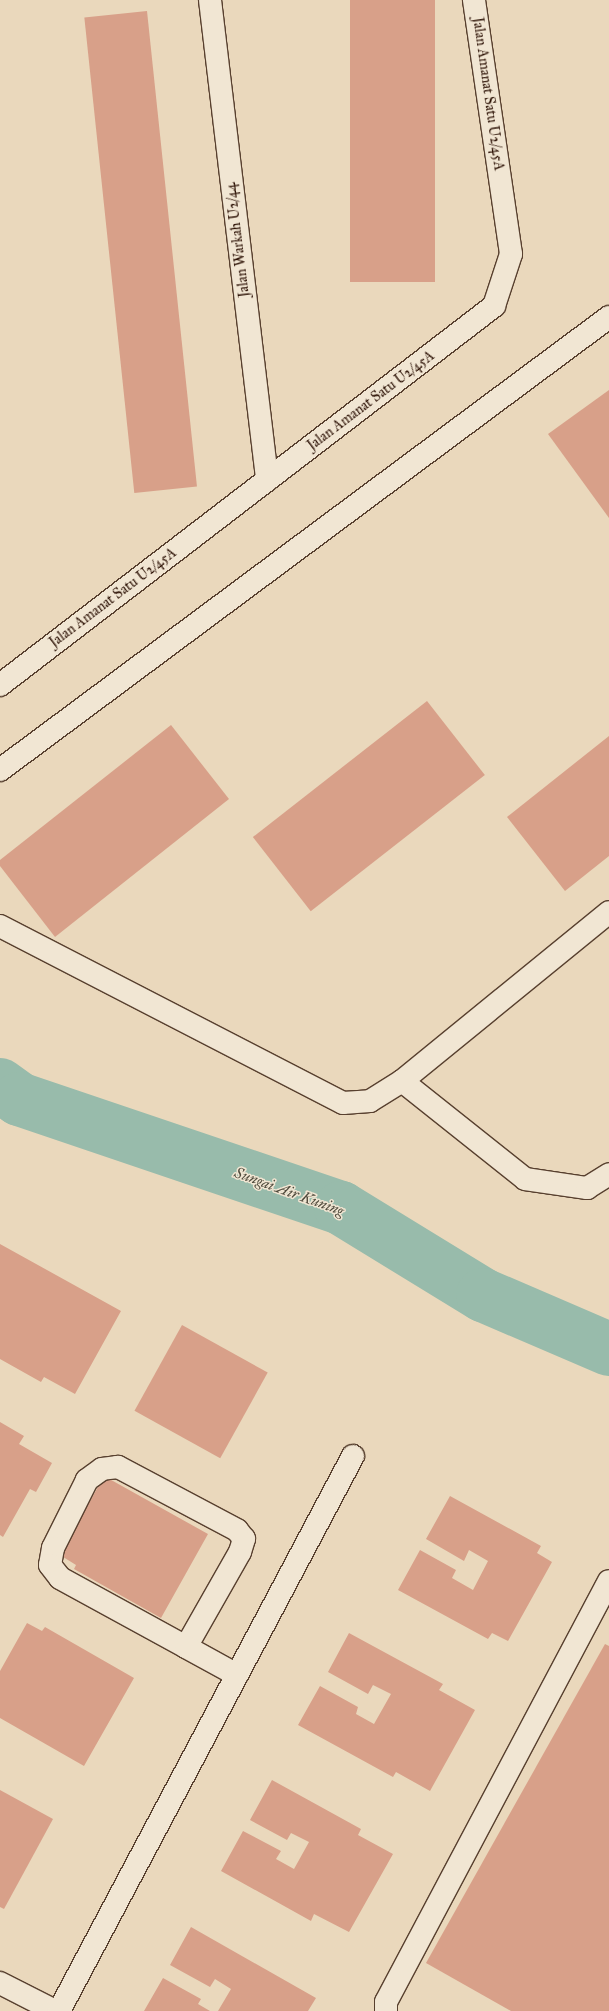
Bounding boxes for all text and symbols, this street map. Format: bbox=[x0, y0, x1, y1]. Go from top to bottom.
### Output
street label: Jalan Amanat Satu U2/45A bbox=[469, 16, 507, 172]
street label: Jalan Warkah U2/44 bbox=[223, 182, 253, 298]
street label: Jalan Amanat Satu U2/45A bbox=[304, 348, 438, 454]
street label: Jalan Amanat Satu U2/45A bbox=[46, 545, 180, 651]
water label: Sungai Air Kuning bbox=[232, 1164, 346, 1220]

